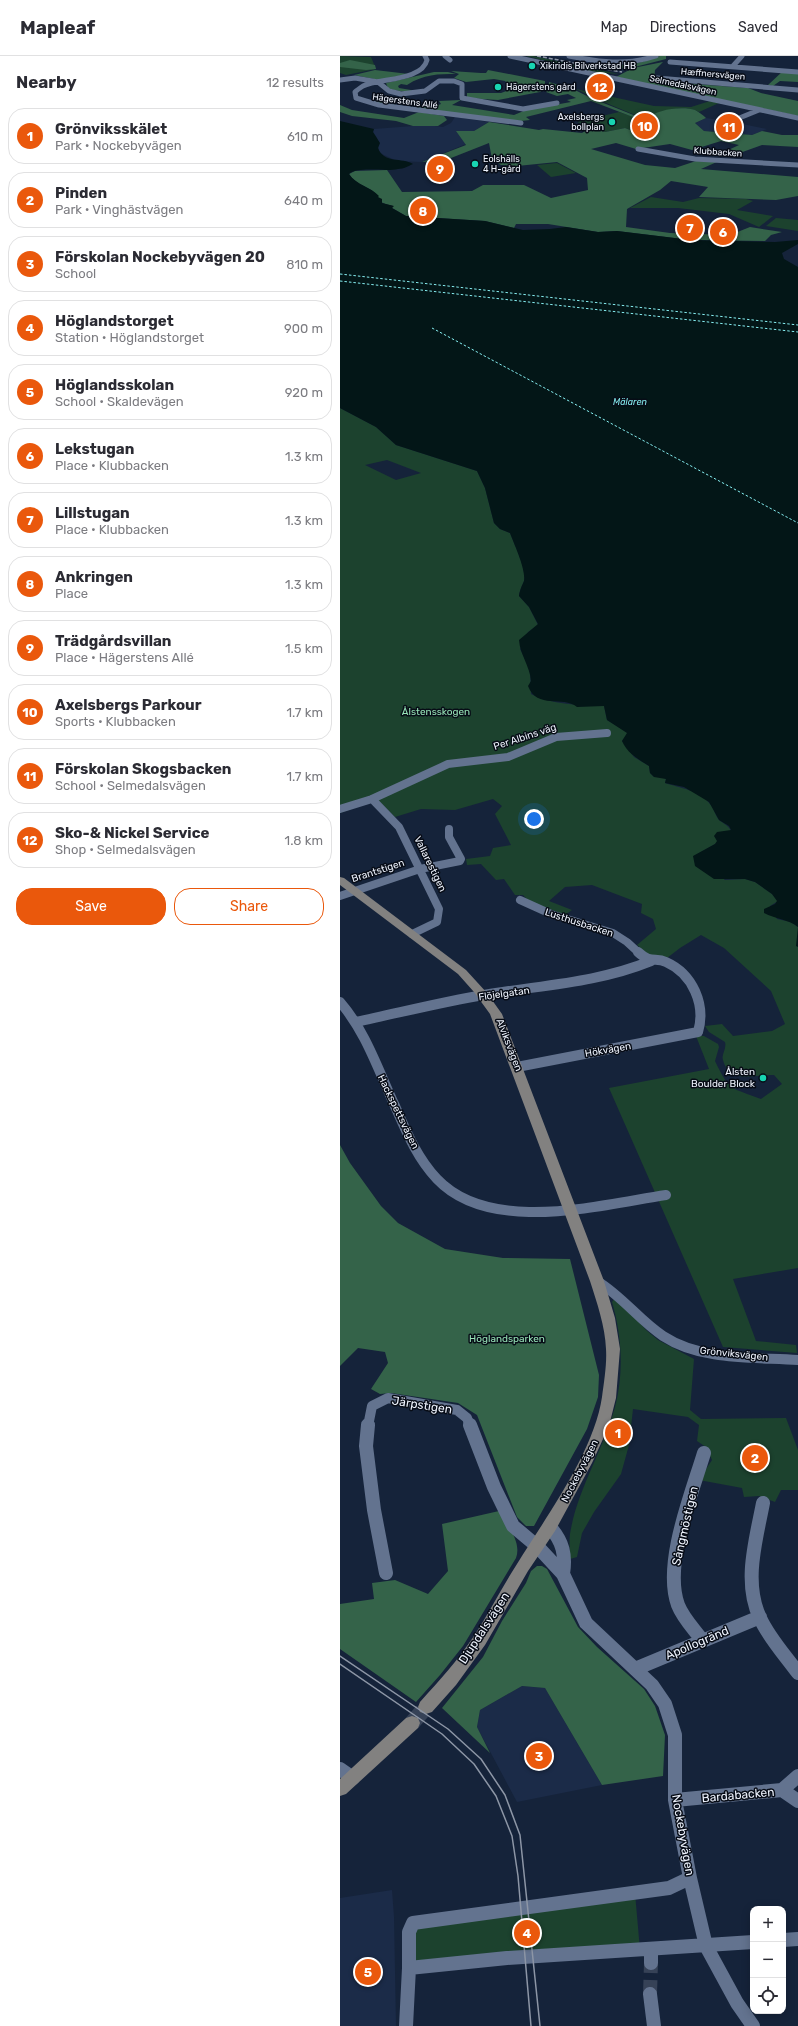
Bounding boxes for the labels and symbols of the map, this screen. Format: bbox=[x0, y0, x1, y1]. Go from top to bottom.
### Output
marker: Xikiridis Bilverkstad HB bbox=[527, 61, 537, 71]
place label: Xikiridis Bilverkstad HB bbox=[540, 61, 636, 71]
street label: Hæffnersvägen bbox=[680, 66, 746, 82]
pin: 12 bbox=[587, 72, 613, 102]
street label: Selmedalsvägen bbox=[648, 73, 718, 97]
marker: Hägerstens gård bbox=[493, 82, 503, 92]
place label: Hägerstens gård bbox=[506, 82, 576, 92]
street label: Hägerstens Allé bbox=[372, 91, 438, 111]
pin: 10 bbox=[632, 111, 658, 141]
place label: Axelsbergs bollplan bbox=[558, 112, 604, 132]
pin: 11 bbox=[716, 112, 742, 142]
marker: Axelsbergs bollplan bbox=[607, 117, 617, 127]
street label: Klubbacken bbox=[693, 145, 743, 159]
pin: 9 bbox=[427, 154, 453, 184]
place label: Eolshälls 4 H-gård bbox=[483, 154, 521, 174]
marker: Eolshälls 4 H-gård bbox=[470, 159, 480, 169]
pin: 8 bbox=[410, 196, 436, 226]
pin: 7 bbox=[677, 213, 703, 243]
pin: 6 bbox=[710, 217, 736, 247]
water label: Mälaren bbox=[613, 397, 647, 407]
park label: Ålstensskogen bbox=[402, 706, 470, 718]
street label: Per Albins väg bbox=[492, 721, 558, 753]
your location bbox=[524, 809, 544, 829]
street label: Vallarestigen bbox=[411, 834, 449, 894]
street label: Brantstigen bbox=[350, 857, 406, 885]
street label: Lusthusbacken bbox=[543, 906, 615, 940]
street label: Flöjelgatan bbox=[478, 984, 530, 1004]
street label: Alviksvägen bbox=[493, 1017, 525, 1073]
street label: Hökvägen bbox=[584, 1040, 632, 1060]
place label: Ålsten Boulder Block bbox=[691, 1066, 756, 1090]
street label: Hackspettsvägen bbox=[375, 1073, 421, 1151]
marker: Ålsten Boulder Block bbox=[758, 1073, 768, 1083]
park label: Höglandsparken bbox=[469, 1333, 545, 1345]
street label: Grönviksvägen bbox=[699, 1344, 769, 1364]
street label: Järpstigen bbox=[391, 1393, 453, 1417]
pin: 1 bbox=[605, 1418, 631, 1448]
street label: Nockebyvägen bbox=[559, 1438, 601, 1504]
pin: 2 bbox=[742, 1443, 768, 1473]
street label: Sångmöstigen bbox=[669, 1485, 701, 1567]
street label: Djupdalsvägen bbox=[456, 1590, 512, 1666]
street label: Apollogränd bbox=[663, 1623, 731, 1663]
pin: 3 bbox=[526, 1741, 552, 1771]
street label: Bardabacken bbox=[701, 1785, 775, 1805]
street label: Nockebyvägen bbox=[669, 1793, 697, 1877]
pin: 4 bbox=[514, 1918, 540, 1948]
pin: 5 bbox=[355, 1957, 381, 1987]

